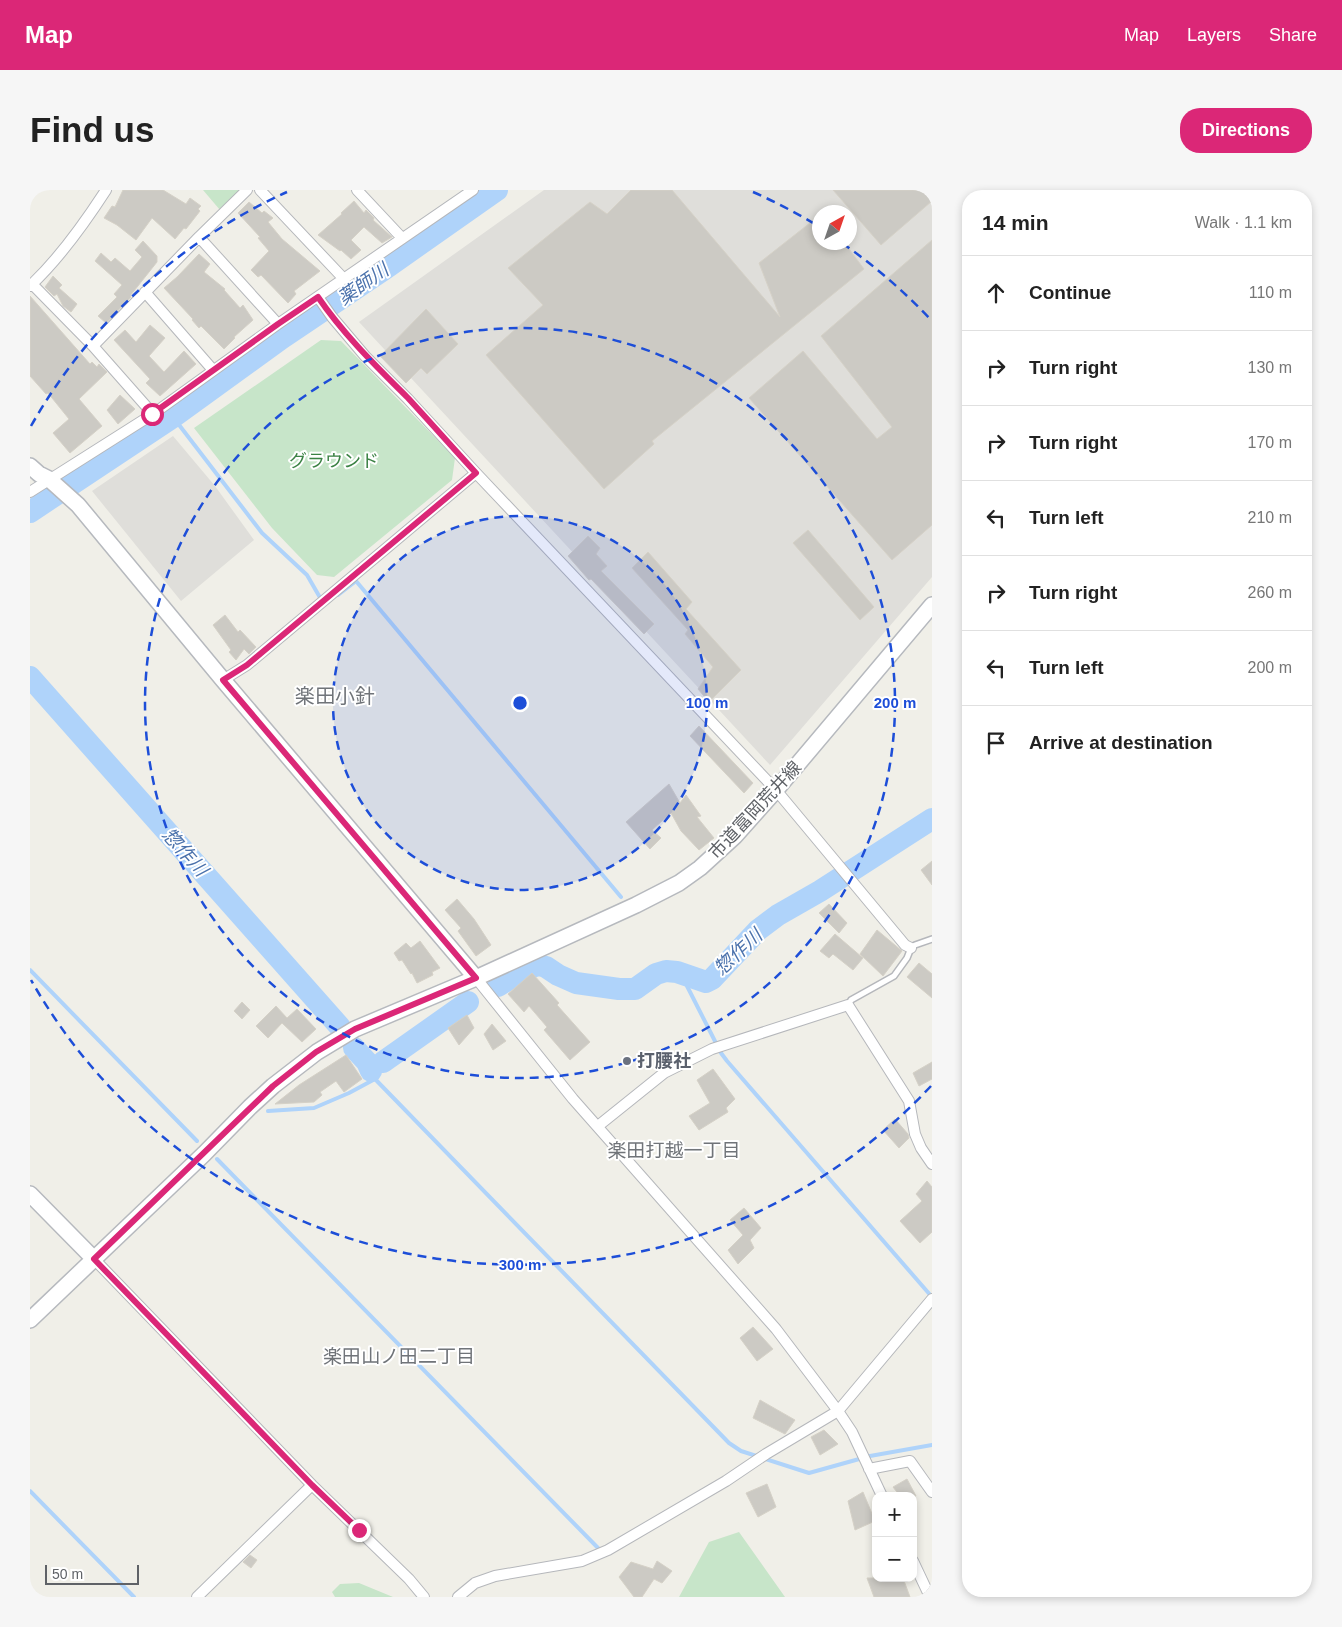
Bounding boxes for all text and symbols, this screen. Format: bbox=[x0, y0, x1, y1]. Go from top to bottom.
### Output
text: Map bbox=[25, 21, 73, 48]
text: Map bbox=[1124, 25, 1159, 45]
text: Layers bbox=[1187, 25, 1241, 45]
text: Share bbox=[1269, 25, 1317, 45]
button: Directions bbox=[1180, 108, 1312, 153]
text: Find us bbox=[30, 110, 154, 149]
north arrow bbox=[812, 205, 857, 250]
text: 14 min bbox=[982, 211, 1049, 234]
text: Walk · 1.1 km bbox=[1195, 214, 1292, 231]
water label: 薬師川 bbox=[334, 258, 394, 309]
icon: ahead bbox=[982, 279, 1010, 307]
text: Continue bbox=[1029, 282, 1111, 303]
text: 110 m bbox=[1249, 284, 1292, 301]
icon: right bbox=[982, 354, 1010, 382]
text: Turn right bbox=[1029, 357, 1117, 378]
text: 130 m bbox=[1248, 359, 1292, 376]
route start bbox=[141, 403, 164, 426]
icon: right bbox=[982, 429, 1010, 457]
text: Turn right bbox=[1029, 432, 1117, 453]
text: 170 m bbox=[1248, 434, 1292, 451]
park label: グラウンド bbox=[289, 451, 379, 471]
icon: left bbox=[982, 504, 1010, 532]
text: Turn left bbox=[1029, 507, 1104, 528]
text: 210 m bbox=[1248, 509, 1292, 526]
icon: right bbox=[982, 579, 1010, 607]
text: Turn right bbox=[1029, 582, 1117, 603]
text: 260 m bbox=[1248, 584, 1292, 601]
icon: left bbox=[982, 654, 1010, 682]
text: Turn left bbox=[1029, 657, 1104, 678]
text: 200 m bbox=[1248, 659, 1292, 676]
district label: 楽田小針 bbox=[295, 685, 375, 707]
centre of rings bbox=[511, 694, 529, 712]
text: 100 m bbox=[686, 694, 728, 711]
text: 200 m bbox=[874, 694, 916, 711]
icon: arrive bbox=[982, 729, 1010, 757]
text: Arrive at destination bbox=[1029, 732, 1213, 753]
street label: 市道富岡荒井線 bbox=[705, 757, 805, 863]
water label: 惣作川 bbox=[158, 824, 213, 882]
water label: 惣作川 bbox=[710, 924, 767, 979]
place label: 打腰社 bbox=[637, 1051, 691, 1071]
marker: 打腰社 bbox=[621, 1055, 633, 1067]
district label: 楽田打越一丁目 bbox=[607, 1140, 741, 1161]
text: 300 m bbox=[499, 1256, 541, 1273]
district label: 楽田山ノ田二丁目 bbox=[323, 1346, 475, 1367]
map controls bbox=[872, 1492, 917, 1582]
button: + bbox=[872, 1492, 917, 1537]
route end bbox=[348, 1519, 371, 1542]
button: − bbox=[872, 1537, 917, 1582]
scale bar bbox=[45, 1562, 139, 1585]
text: 50 m bbox=[52, 1566, 83, 1582]

